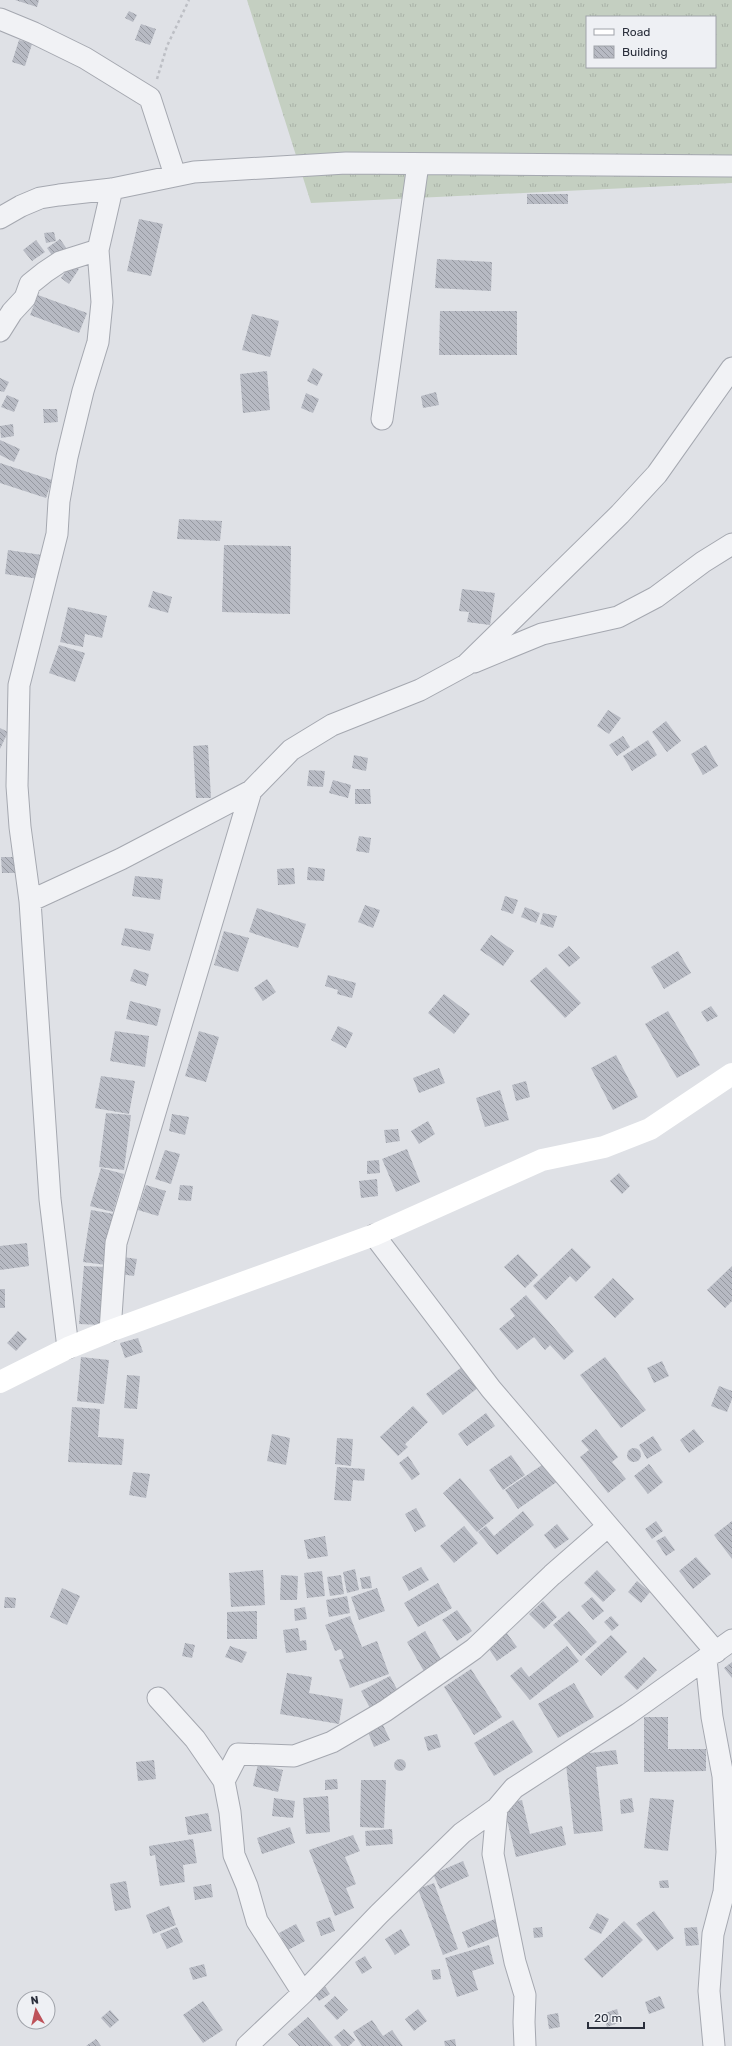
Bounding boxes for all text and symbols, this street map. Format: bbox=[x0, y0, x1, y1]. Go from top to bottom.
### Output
legend bbox=[586, 16, 716, 68]
text: Road bbox=[622, 25, 650, 39]
text: Building bbox=[622, 45, 668, 59]
north arrow bbox=[16, 1990, 56, 2030]
text: N bbox=[30, 1994, 40, 2008]
scale bar bbox=[588, 2004, 644, 2030]
text: 20 m bbox=[594, 2011, 622, 2025]

